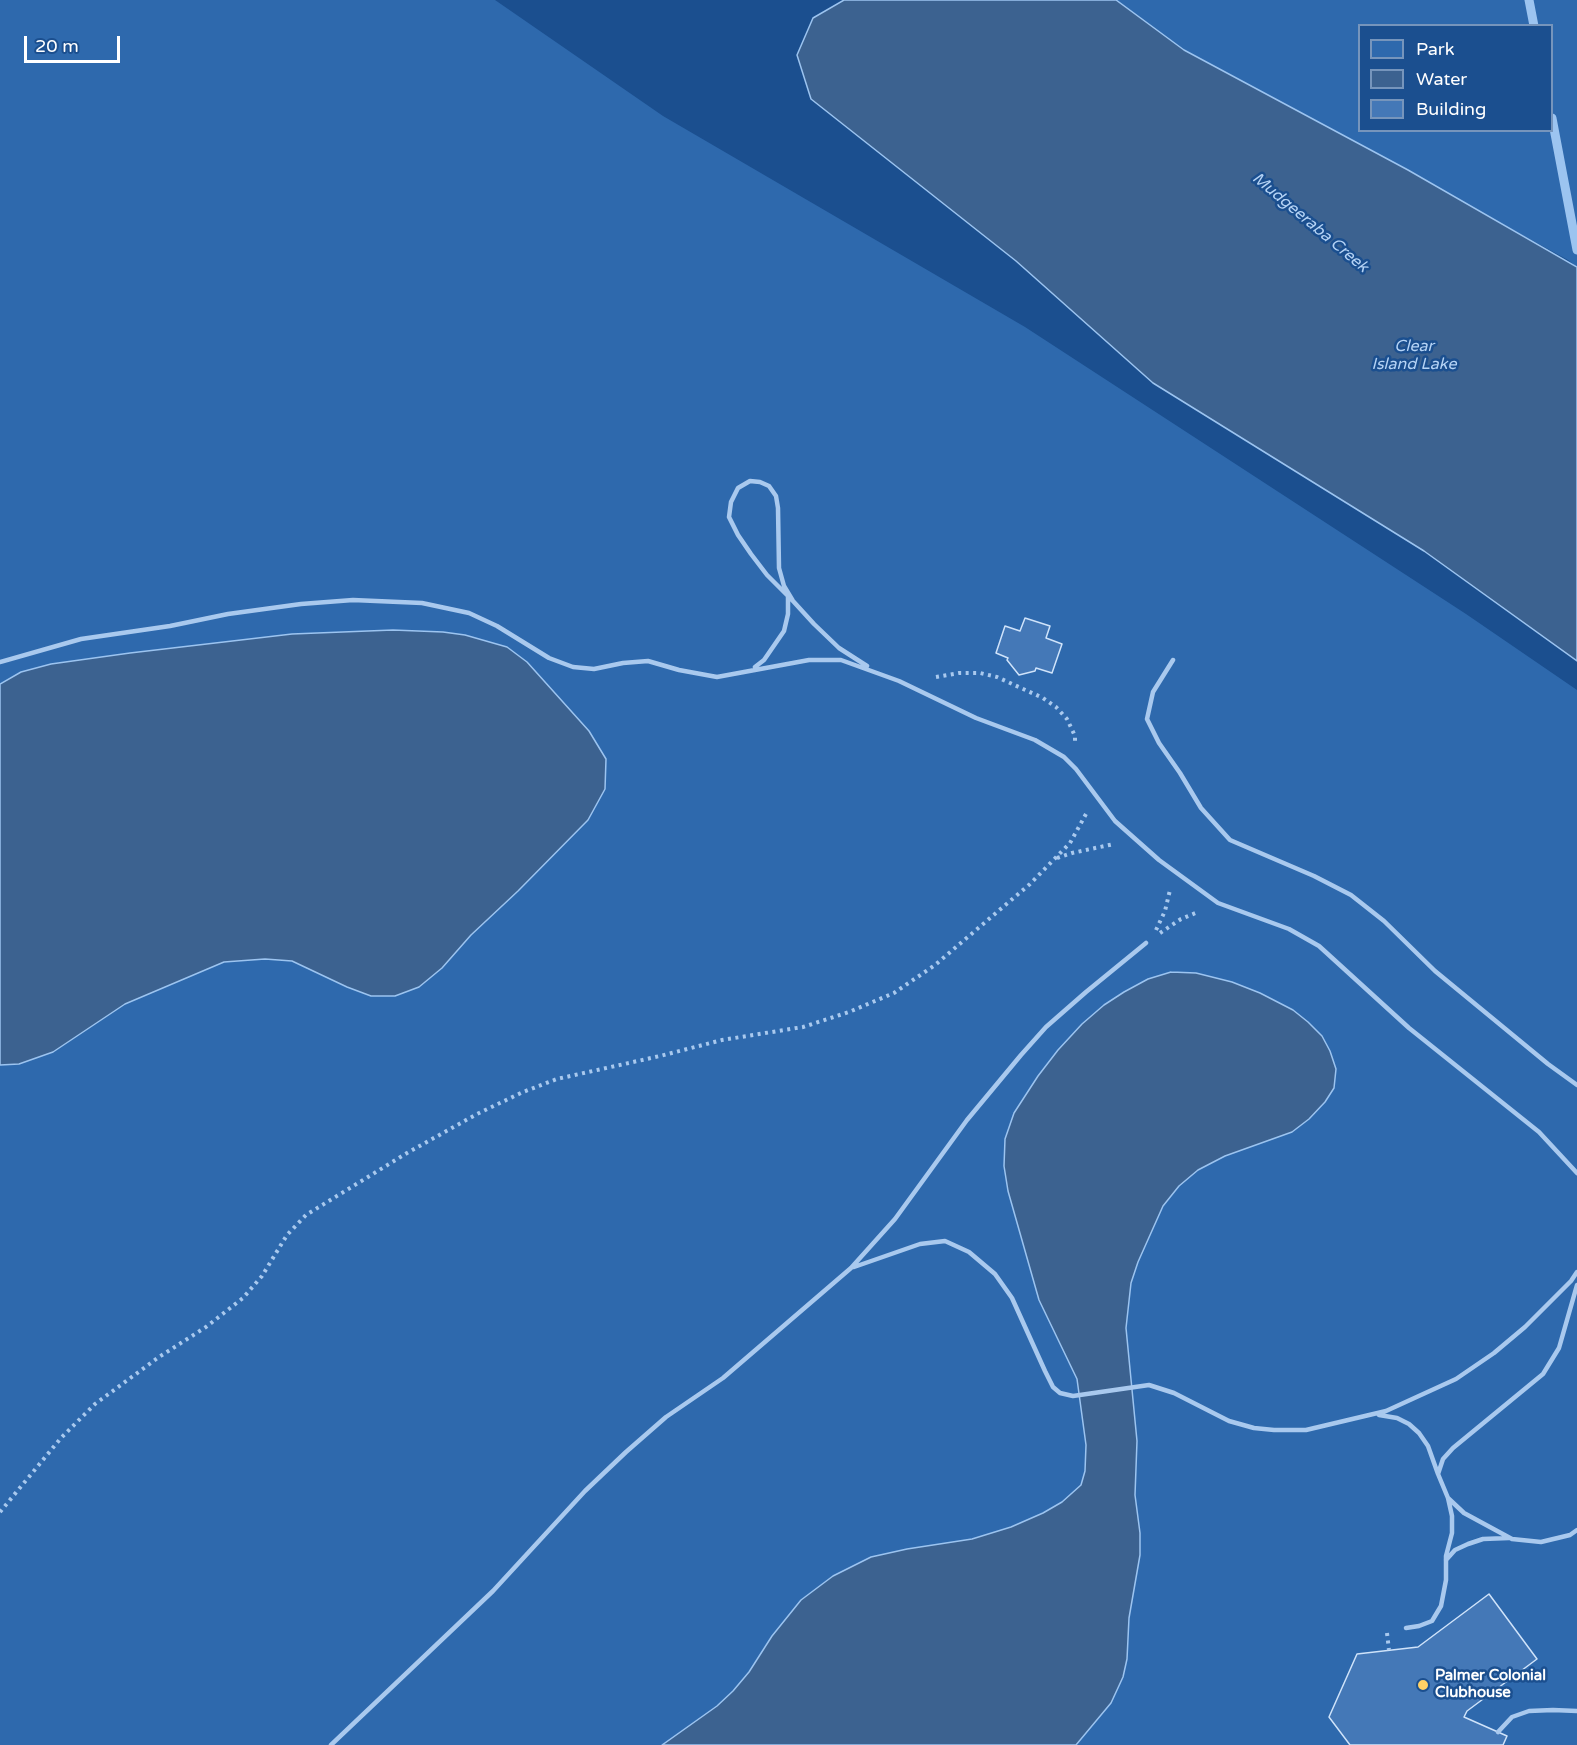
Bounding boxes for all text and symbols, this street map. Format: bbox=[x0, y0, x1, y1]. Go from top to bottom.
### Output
scale bar bbox=[27, 24, 123, 62]
legend bbox=[1358, 24, 1553, 132]
text: 20 m bbox=[35, 35, 79, 57]
text: Park bbox=[1416, 38, 1454, 60]
text: Water bbox=[1416, 68, 1467, 90]
text: Building bbox=[1416, 98, 1486, 120]
water label: Mudgeeraba Creek bbox=[1248, 169, 1372, 277]
water label: Clear Island Lake bbox=[1372, 337, 1456, 375]
place label: Palmer Colonial Clubhouse bbox=[1435, 1667, 1546, 1702]
marker: Palmer Colonial Clubhouse bbox=[1416, 1678, 1430, 1692]

